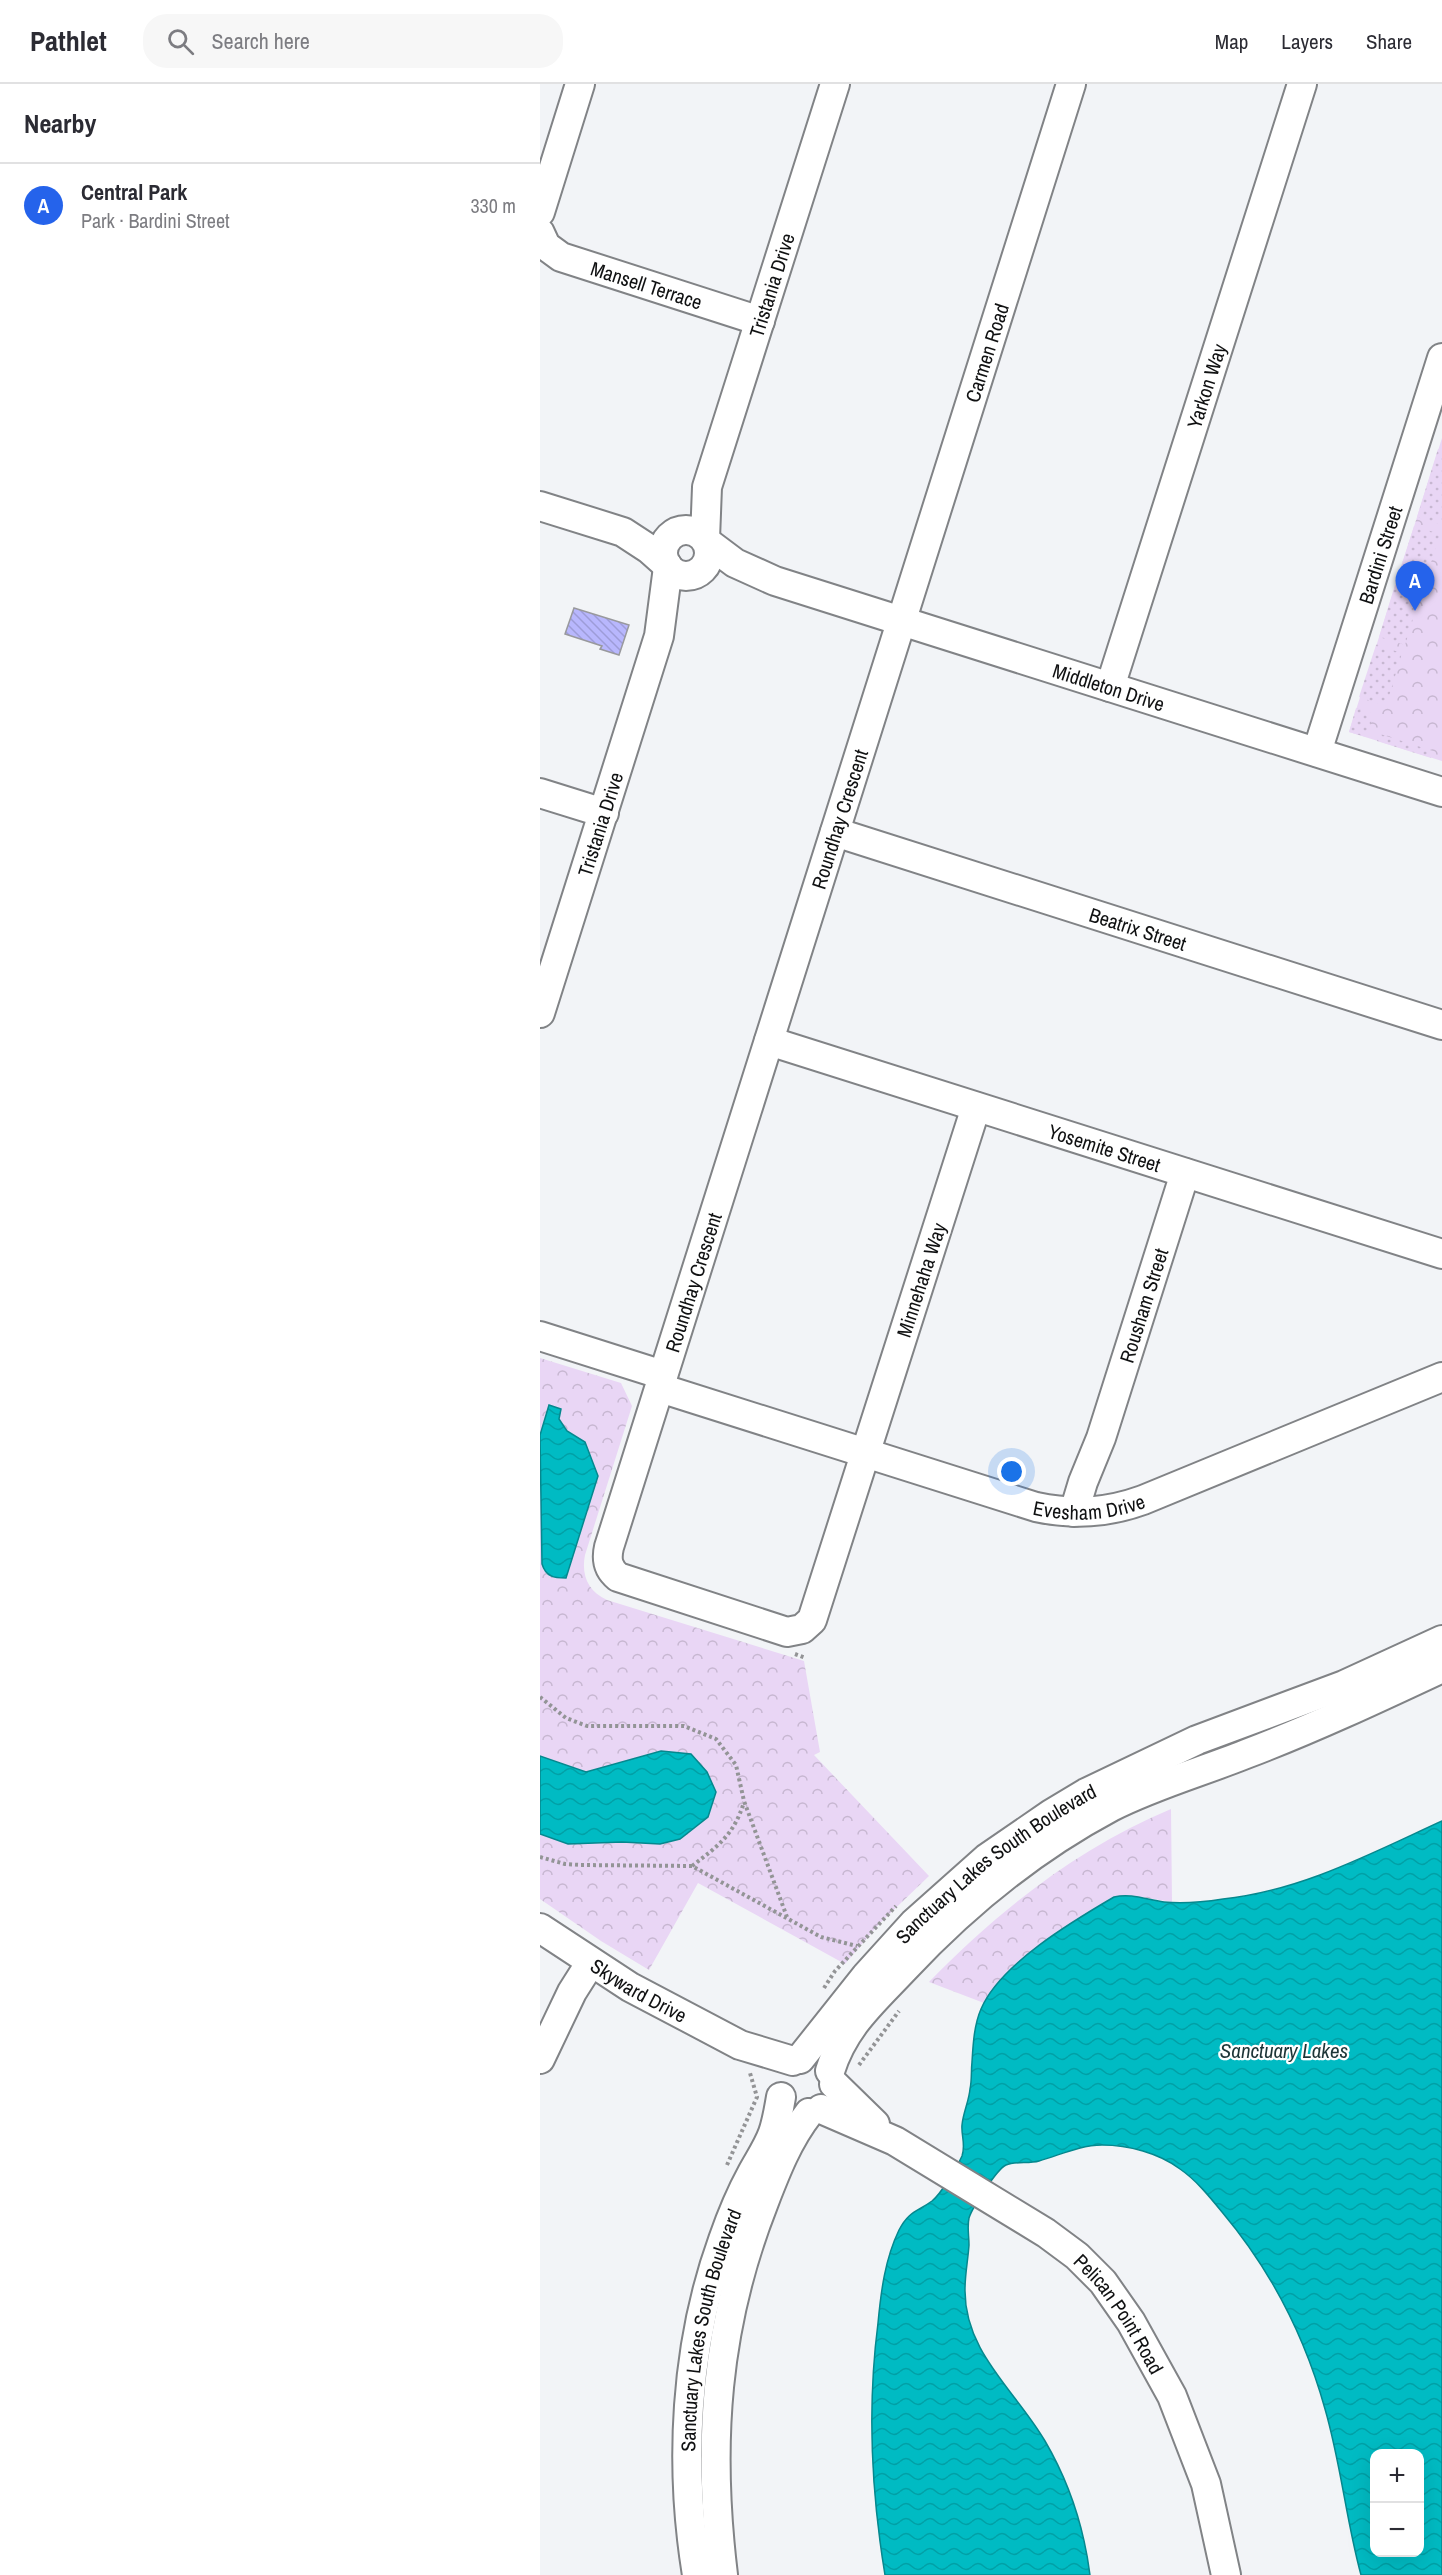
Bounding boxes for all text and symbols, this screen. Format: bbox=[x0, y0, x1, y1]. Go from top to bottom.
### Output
search box bbox=[143, 14, 563, 68]
text: Pathlet bbox=[30, 22, 107, 60]
icon: search bbox=[164, 25, 197, 58]
text: Search here bbox=[212, 26, 310, 56]
text: Map bbox=[1215, 27, 1248, 56]
text: Layers bbox=[1281, 27, 1333, 56]
text: Share bbox=[1366, 27, 1412, 56]
text: Nearby bbox=[24, 106, 96, 141]
text: Central Park bbox=[81, 177, 187, 207]
text: A bbox=[38, 192, 49, 219]
text: 330 m bbox=[470, 192, 516, 219]
text: Park · Bardini Street bbox=[81, 207, 230, 234]
street label: Tristania Drive bbox=[742, 229, 800, 340]
street label: Mansell Terrace bbox=[588, 254, 706, 315]
street label: Carmen Road bbox=[958, 300, 1014, 405]
street label: Yarkon Way bbox=[1180, 339, 1232, 432]
street label: Bardini Street bbox=[1351, 502, 1408, 607]
pin: A bbox=[1396, 562, 1434, 611]
street label: Middleton Drive bbox=[1050, 656, 1168, 717]
street label: Roundhay Crescent bbox=[804, 745, 874, 892]
street label: Tristania Drive bbox=[570, 769, 629, 880]
street label: Beatrix Street bbox=[1086, 900, 1190, 957]
street label: Yosemite Street bbox=[1045, 1117, 1165, 1178]
street label: Roundhay Crescent bbox=[658, 1209, 727, 1355]
street label: Minnehaha Way bbox=[890, 1219, 952, 1341]
street label: Rousham Street bbox=[1112, 1244, 1174, 1366]
your location bbox=[997, 1457, 1026, 1486]
street label: Evesham Drive bbox=[1031, 1487, 1148, 1525]
street label: Sanctuary Lakes South Boulevard bbox=[889, 1777, 1100, 1949]
street label: Skyward Drive bbox=[586, 1952, 692, 2028]
water label: Sanctuary Lakes bbox=[1220, 2036, 1349, 2065]
street label: Sanctuary Lakes South Boulevard bbox=[674, 2204, 747, 2452]
street label: Pelican Point Road bbox=[1068, 2247, 1170, 2378]
map controls bbox=[1370, 2449, 1424, 2557]
button: + bbox=[1370, 2449, 1424, 2503]
button: − bbox=[1370, 2503, 1424, 2557]

